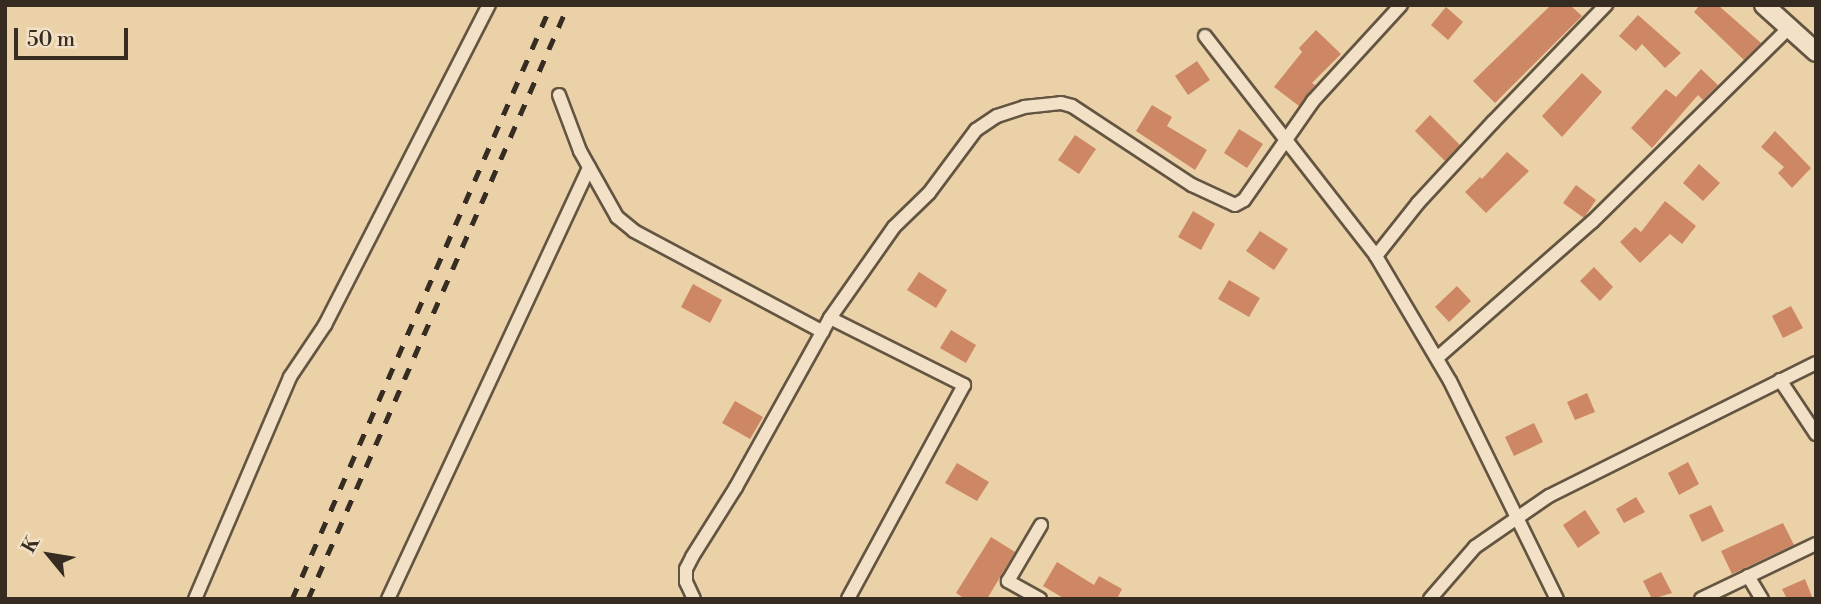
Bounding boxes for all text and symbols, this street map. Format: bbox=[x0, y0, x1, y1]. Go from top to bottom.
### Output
scale bar bbox=[18, 14, 131, 58]
text: 50 m bbox=[27, 27, 75, 53]
north arrow bbox=[14, 520, 84, 590]
text: K bbox=[17, 532, 45, 557]

